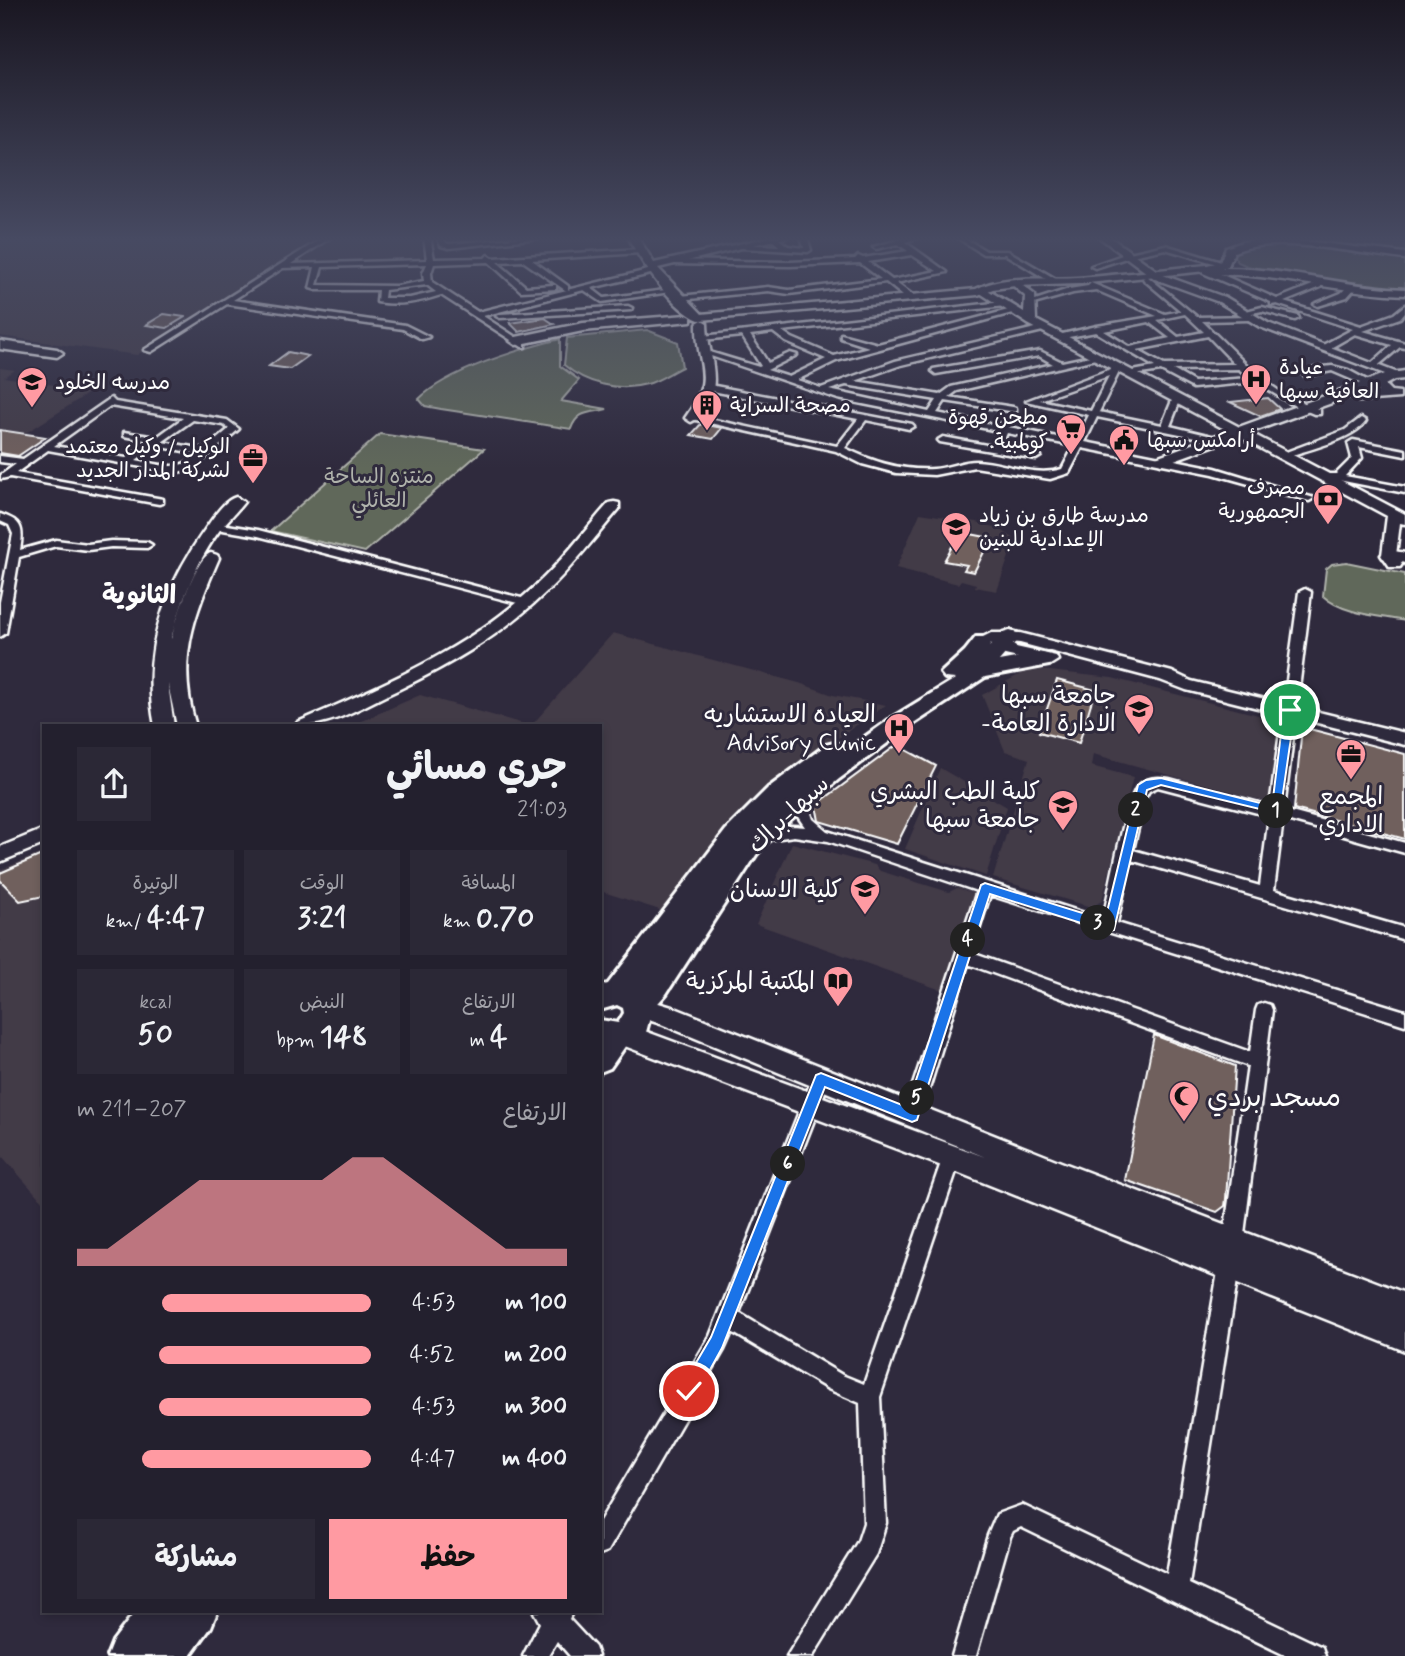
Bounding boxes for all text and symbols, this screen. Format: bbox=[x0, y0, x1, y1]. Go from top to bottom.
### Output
place label: عيادة العافية سبها bbox=[1279, 354, 1379, 406]
hospital icon: عيادة العافية سبها bbox=[1239, 362, 1273, 406]
school or university icon: مدرسه الخلود bbox=[15, 365, 49, 409]
place label: مدرسه الخلود bbox=[55, 369, 170, 397]
building icon: مصحة السراية bbox=[690, 388, 724, 432]
place label: مصحة السراية bbox=[730, 392, 851, 420]
place label: مطحن قهوة .كولمبية bbox=[948, 404, 1048, 456]
supermarket icon: مطحن قهوة .كولمبية bbox=[1054, 412, 1088, 456]
public building icon: أرامكس سبها bbox=[1107, 423, 1141, 467]
place label: أرامكس سبها bbox=[1147, 427, 1255, 455]
place label: الوكيل / وكيل معتمد لشركة المدار الجديد bbox=[65, 433, 230, 485]
office icon: الوكيل / وكيل معتمد لشركة المدار الجديد bbox=[236, 441, 270, 485]
park label: منتزه الساحة العائلي bbox=[324, 463, 434, 519]
place label: مصرف الجمهورية bbox=[1219, 474, 1305, 526]
bank icon: مصرف الجمهورية bbox=[1311, 482, 1345, 526]
place label: مدرسة طارق بن زياد الإعدادية للبنين bbox=[979, 502, 1149, 554]
school or university icon: مدرسة طارق بن زياد الإعدادية للبنين bbox=[939, 510, 973, 554]
district label: الثانوية bbox=[102, 579, 176, 613]
pin bbox=[1260, 680, 1320, 740]
place label: جامعة سبها -الادارة العامة bbox=[981, 681, 1116, 740]
icon: arrive bbox=[1271, 691, 1309, 729]
school or university icon: جامعة سبها -الادارة العامة bbox=[1122, 692, 1156, 736]
place label: العياده الاستشاريه Advisory Clinic bbox=[704, 700, 876, 759]
hospital icon: العياده الاستشاريه Advisory Clinic bbox=[882, 711, 916, 755]
office icon: المجمع الاداري bbox=[1334, 737, 1368, 781]
text: جري مسائي bbox=[386, 744, 567, 793]
button: share bbox=[77, 747, 151, 821]
street label: سبها-براك bbox=[742, 769, 836, 861]
place label: كلية الطب البشري جامعة سبها bbox=[870, 777, 1040, 836]
place label: المجمع الاداري bbox=[1318, 782, 1384, 841]
school or university icon: كلية الطب البشري جامعة سبها bbox=[1046, 788, 1080, 832]
pin: 2 bbox=[1118, 792, 1154, 828]
pin: 1 bbox=[1258, 794, 1294, 828]
text: 21:03 bbox=[517, 795, 567, 825]
text: 2 bbox=[1131, 797, 1140, 822]
text: 1 bbox=[1271, 798, 1280, 823]
text: الوتيرة bbox=[132, 871, 178, 896]
text: الوقت bbox=[300, 871, 344, 896]
text: المسافة bbox=[462, 871, 516, 896]
school or university icon: كلية الاسنان bbox=[848, 872, 882, 916]
place label: كلية الاسنان bbox=[730, 875, 842, 906]
text: 4:47 bbox=[147, 899, 205, 938]
text: 3:21 bbox=[297, 899, 347, 938]
text: 0.70 bbox=[476, 899, 534, 938]
pin: 3 bbox=[1080, 906, 1116, 940]
text: /km bbox=[106, 909, 147, 934]
text: km bbox=[443, 909, 476, 934]
text: 3 bbox=[1093, 910, 1102, 935]
pin: 4 bbox=[950, 922, 986, 958]
text: 4 bbox=[962, 927, 973, 952]
library icon: المكتبة المركزية bbox=[821, 964, 855, 1008]
place label: المكتبة المركزية bbox=[686, 967, 815, 998]
text: kcal bbox=[139, 990, 171, 1015]
text: النبض bbox=[299, 990, 345, 1015]
text: الارتفاع bbox=[462, 990, 515, 1015]
text: 50 bbox=[138, 1015, 173, 1054]
text: 148 bbox=[320, 1018, 368, 1057]
text: 4 bbox=[490, 1018, 508, 1057]
text: bpm bbox=[276, 1028, 320, 1053]
text: m bbox=[470, 1028, 490, 1053]
mosque icon: مسجد بردي bbox=[1167, 1079, 1201, 1123]
pin: 5 bbox=[900, 1080, 934, 1116]
place label: مسجد بردي bbox=[1207, 1080, 1341, 1117]
text: 5 bbox=[911, 1085, 922, 1110]
text: 207–211 m bbox=[77, 1095, 187, 1125]
text: الارتفاع bbox=[503, 1099, 567, 1129]
pin: 6 bbox=[770, 1146, 806, 1182]
text: 6 bbox=[783, 1151, 792, 1176]
text: 4:53 bbox=[412, 1288, 455, 1318]
text: 100 m bbox=[505, 1288, 567, 1318]
text: 4:52 bbox=[410, 1340, 455, 1370]
text: 200 m bbox=[504, 1340, 567, 1370]
pin bbox=[659, 1361, 719, 1421]
icon: check bbox=[670, 1372, 708, 1410]
text: 4:53 bbox=[412, 1392, 455, 1422]
text: 300 m bbox=[505, 1392, 567, 1422]
text: 4:47 bbox=[411, 1444, 455, 1474]
text: 400 m bbox=[502, 1444, 567, 1474]
button: مشاركة bbox=[77, 1519, 315, 1599]
button: حفظ bbox=[329, 1519, 567, 1599]

